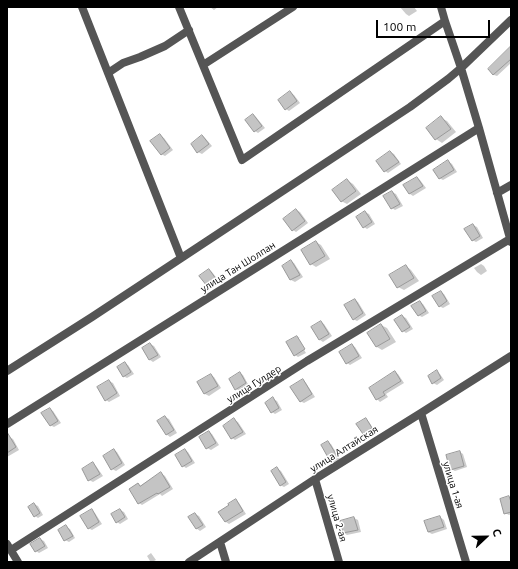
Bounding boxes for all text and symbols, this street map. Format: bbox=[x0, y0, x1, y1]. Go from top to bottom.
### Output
scale bar bbox=[378, 12, 492, 38]
text: 100 m bbox=[383, 20, 416, 33]
street label: улица Тан Шолпан bbox=[198, 239, 278, 295]
street label: улица Гулдер bbox=[225, 363, 283, 405]
street label: улица Алтайская bbox=[308, 423, 380, 475]
street label: улица 1-ая bbox=[440, 460, 466, 510]
street label: улица 2-ая bbox=[325, 493, 349, 543]
north arrow bbox=[466, 517, 506, 557]
text: С bbox=[490, 527, 504, 538]

